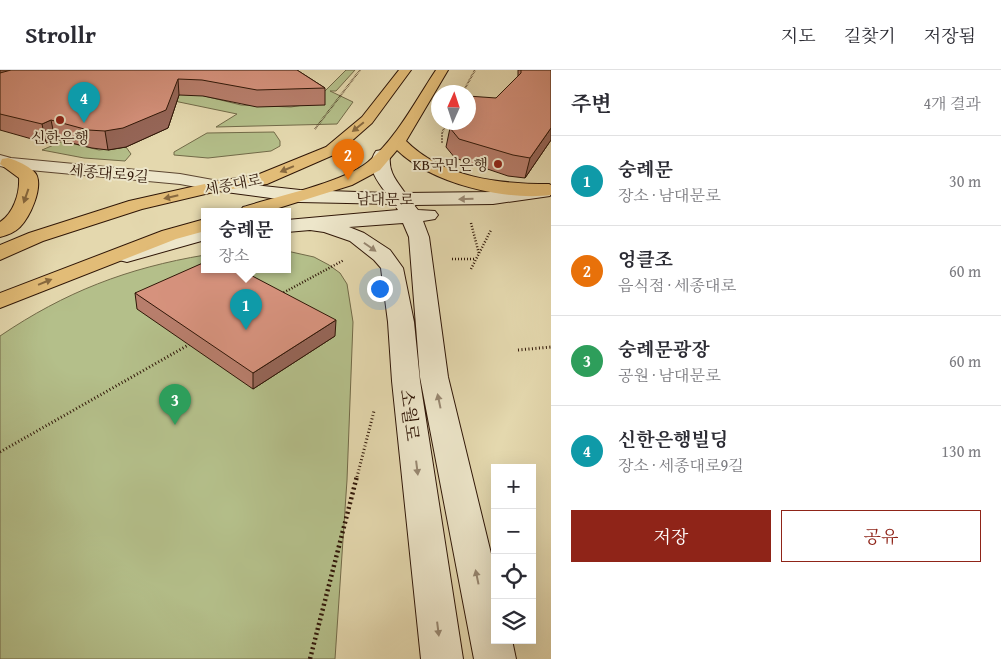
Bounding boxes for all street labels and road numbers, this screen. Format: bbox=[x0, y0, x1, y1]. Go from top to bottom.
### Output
street label: 세종대로9길 bbox=[68, 159, 150, 187]
street label: 세종대로 bbox=[203, 168, 264, 200]
street label: 남대문로 bbox=[356, 188, 415, 210]
street label: 소월로 bbox=[393, 387, 427, 443]

